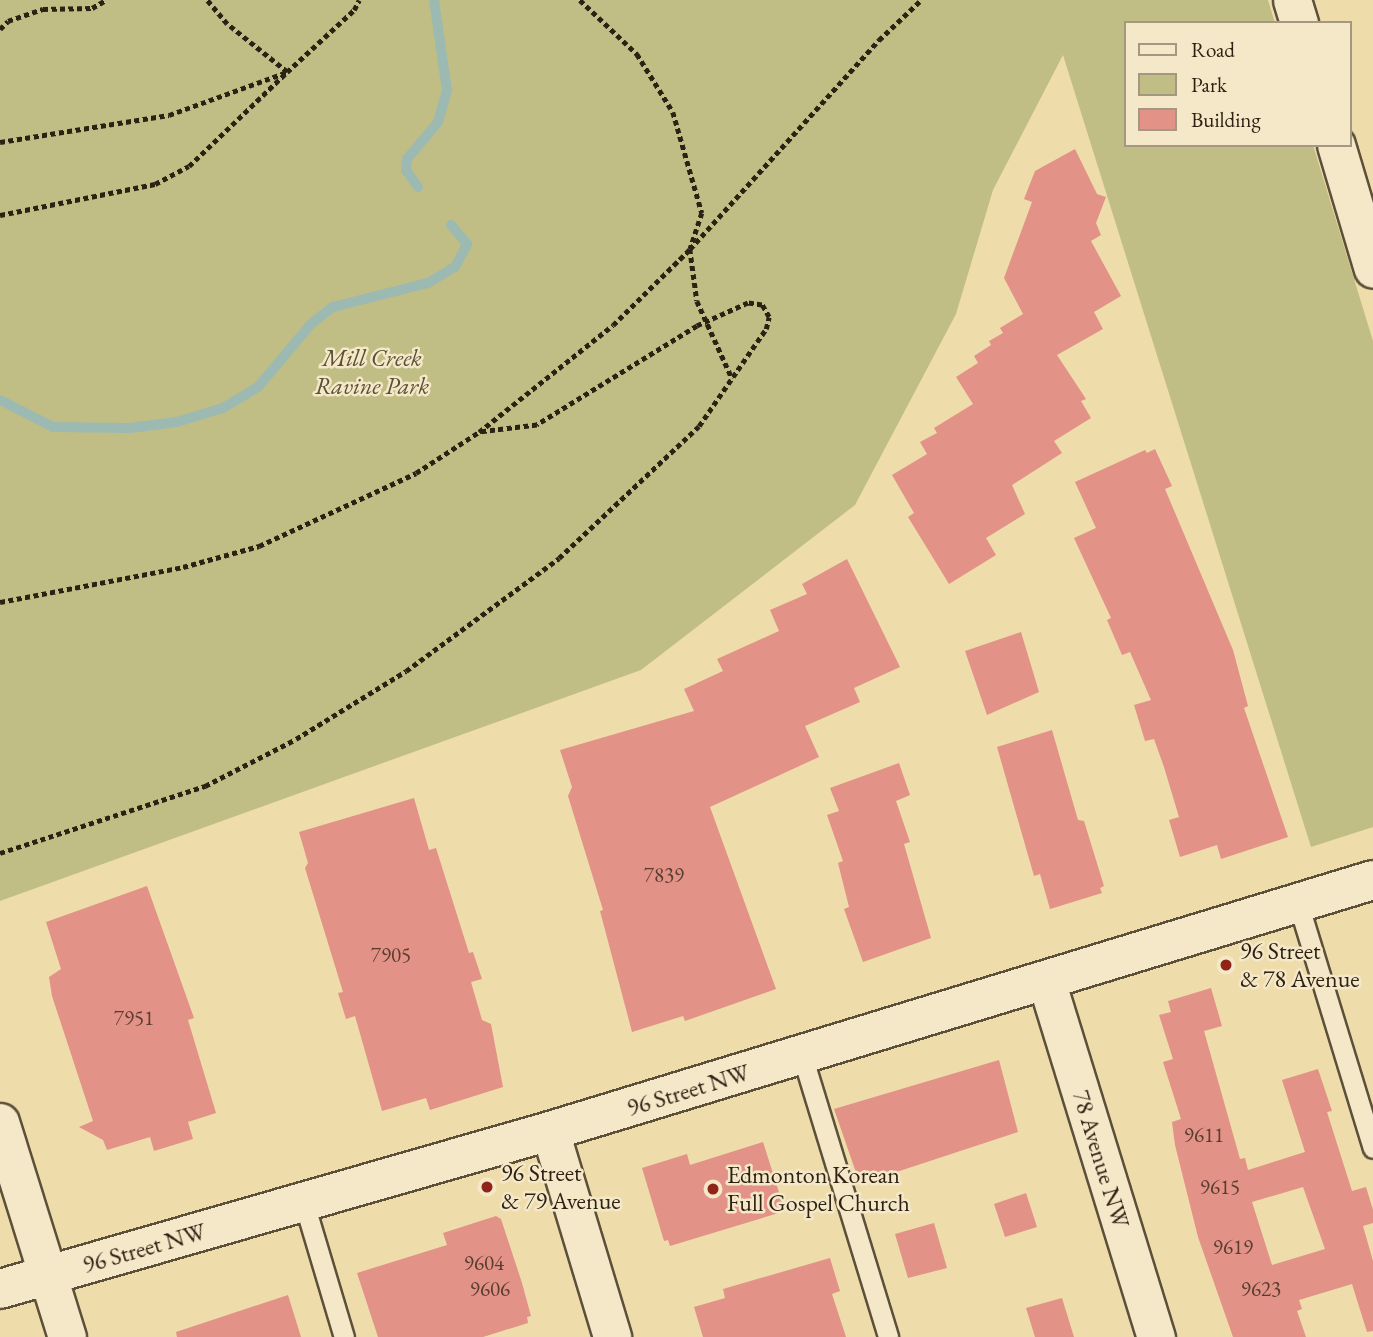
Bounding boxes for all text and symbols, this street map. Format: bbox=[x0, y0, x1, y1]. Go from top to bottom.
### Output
legend bbox=[1124, 21, 1352, 147]
text: Road bbox=[1191, 36, 1235, 63]
text: Park bbox=[1191, 71, 1227, 98]
text: Building bbox=[1191, 106, 1261, 133]
park label: Mill Creek Ravine Park bbox=[315, 344, 429, 400]
house number: 7839 bbox=[644, 862, 684, 888]
place label: 96 Street & 78 Avenue bbox=[1240, 937, 1360, 993]
house number: 7905 bbox=[371, 942, 411, 968]
marker: 96 Street & 78 Avenue bbox=[1218, 957, 1234, 973]
house number: 7951 bbox=[114, 1005, 154, 1031]
street label: 96 Street NW bbox=[623, 1058, 753, 1122]
street label: 78 Avenue NW bbox=[1066, 1087, 1136, 1231]
house number: 9611 bbox=[1184, 1122, 1224, 1148]
place label: 96 Street & 79 Avenue bbox=[501, 1159, 621, 1215]
place label: Edmonton Korean Full Gospel Church bbox=[727, 1161, 910, 1217]
house number: 9615 bbox=[1200, 1174, 1240, 1200]
marker: 96 Street & 79 Avenue bbox=[479, 1179, 495, 1195]
marker: Edmonton Korean Full Gospel Church bbox=[705, 1181, 721, 1197]
street label: 96 Street NW bbox=[79, 1217, 209, 1279]
house number: 9619 bbox=[1213, 1234, 1253, 1260]
house number: 9604 bbox=[464, 1250, 504, 1276]
house number: 9606 bbox=[470, 1276, 510, 1302]
house number: 9623 bbox=[1241, 1276, 1281, 1302]

